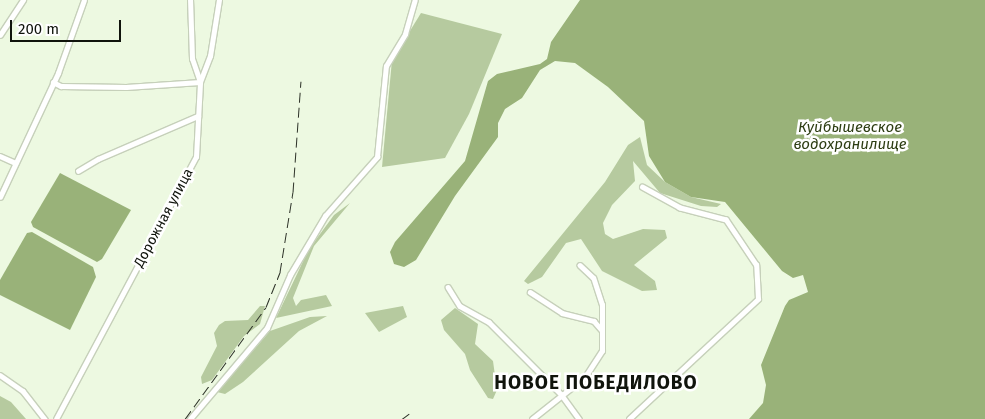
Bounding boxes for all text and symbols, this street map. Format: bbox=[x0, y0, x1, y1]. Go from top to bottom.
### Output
scale bar bbox=[12, 10, 124, 42]
text: 200 m bbox=[18, 20, 59, 38]
water label: Куйбышевское водохранилище bbox=[793, 118, 907, 153]
street label: Дорожная улица bbox=[131, 166, 197, 270]
district label: НОВОЕ ПОБЕДИЛОВО bbox=[492, 372, 700, 394]

